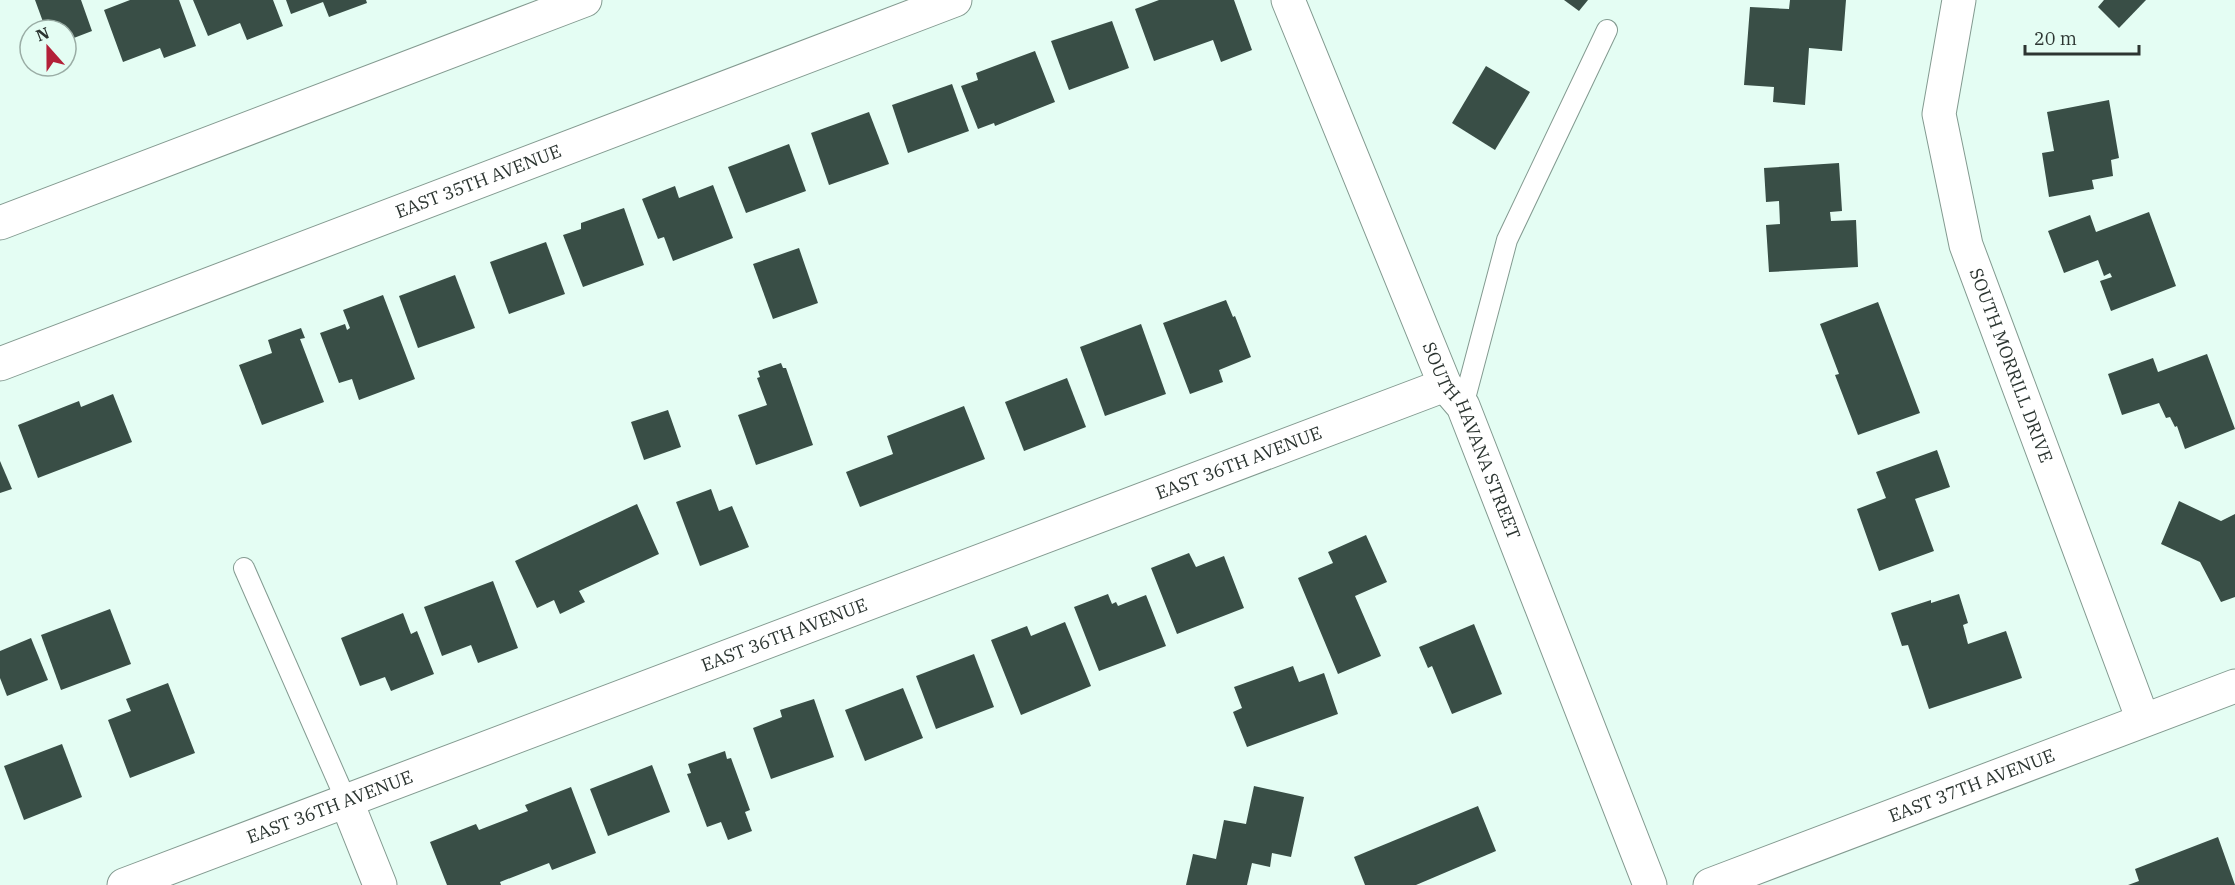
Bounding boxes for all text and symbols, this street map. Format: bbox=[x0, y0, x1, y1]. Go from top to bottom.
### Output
north arrow bbox=[18, 18, 78, 78]
scale bar bbox=[2025, 18, 2139, 56]
text: N bbox=[33, 22, 52, 46]
text: 20 m bbox=[2034, 27, 2077, 50]
street label: EAST 35TH AVENUE bbox=[392, 139, 564, 223]
street label: SOUTH MORRILL DRIVE bbox=[1965, 265, 2058, 466]
street label: SOUTH HAVANA STREET bbox=[1418, 338, 1526, 543]
street label: EAST 36TH AVENUE bbox=[1152, 421, 1325, 504]
street label: EAST 36TH AVENUE bbox=[698, 593, 870, 676]
street label: EAST 37TH AVENUE bbox=[1885, 743, 2058, 827]
street label: EAST 36TH AVENUE bbox=[243, 765, 416, 849]

